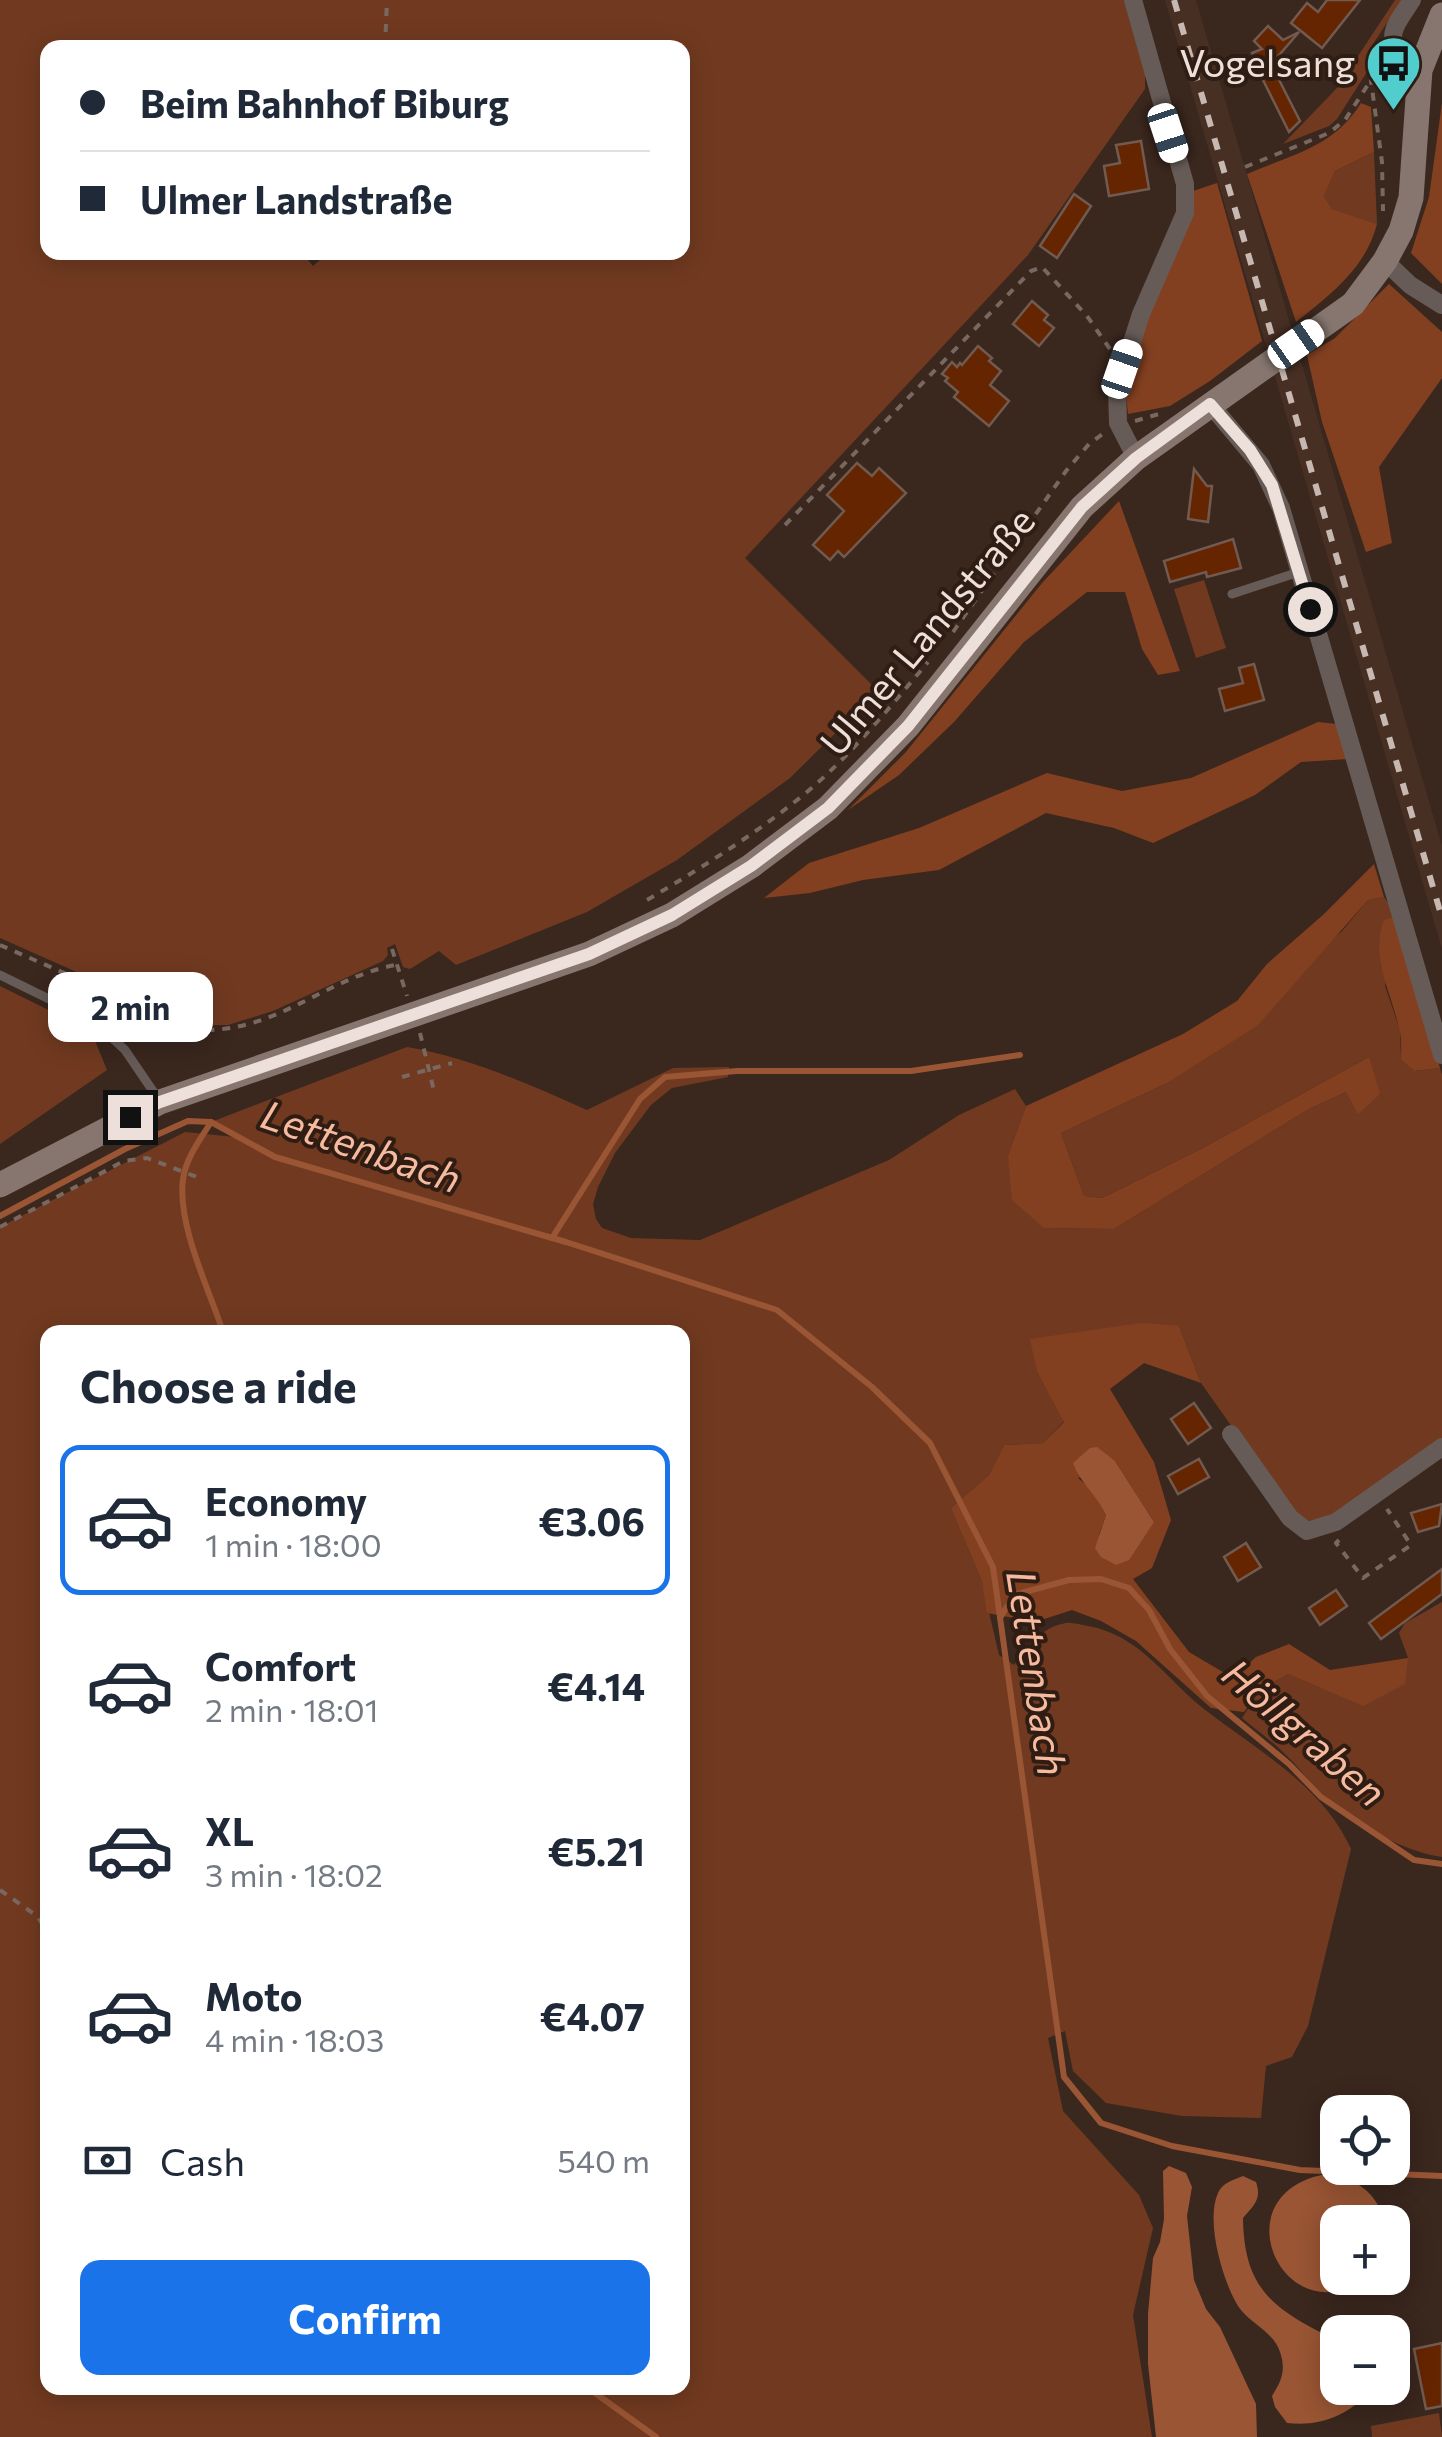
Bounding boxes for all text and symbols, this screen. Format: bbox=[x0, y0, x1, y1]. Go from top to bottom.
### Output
bus stop icon: Vogelsang bbox=[1364, 34, 1424, 113]
place label: Vogelsang bbox=[1179, 38, 1355, 85]
text: Beim Bahnhof Biburg bbox=[140, 79, 509, 126]
car bbox=[1144, 100, 1192, 166]
text: Ulmer Landstraße bbox=[140, 175, 453, 222]
car bbox=[1263, 315, 1329, 373]
car bbox=[1098, 336, 1146, 402]
street label: Ulmer Landstraße bbox=[809, 497, 1043, 764]
route start bbox=[1288, 587, 1333, 632]
callout: 2 min bbox=[48, 972, 212, 1042]
text: 2 min bbox=[91, 987, 170, 1027]
water label: Lettenbach bbox=[256, 1088, 468, 1202]
route end bbox=[108, 1095, 153, 1140]
text: Choose a ride bbox=[80, 1357, 357, 1412]
icon: car bbox=[85, 1475, 175, 1565]
text: Economy bbox=[205, 1477, 367, 1524]
text: €3.06 bbox=[538, 1497, 645, 1544]
text: 1 min · 18:00 bbox=[205, 1524, 382, 1564]
water label: Lettenbach bbox=[998, 1566, 1079, 1779]
icon: car bbox=[85, 1640, 175, 1730]
text: Comfort bbox=[205, 1642, 356, 1689]
water label: Höllgraben bbox=[1214, 1647, 1397, 1815]
text: €4.14 bbox=[547, 1662, 645, 1709]
text: 2 min · 18:01 bbox=[205, 1689, 378, 1729]
icon: car bbox=[85, 1805, 175, 1895]
text: XL bbox=[205, 1807, 254, 1854]
text: €5.21 bbox=[548, 1827, 645, 1874]
text: 3 min · 18:02 bbox=[205, 1854, 383, 1894]
icon: car bbox=[85, 1970, 175, 2060]
text: Moto bbox=[205, 1972, 303, 2019]
text: €4.07 bbox=[540, 1992, 645, 2039]
text: 4 min · 18:03 bbox=[205, 2019, 384, 2059]
map controls bbox=[1320, 2095, 1410, 2405]
button: locate bbox=[1320, 2095, 1410, 2185]
icon: cash bbox=[80, 2133, 135, 2188]
text: Cash bbox=[160, 2137, 245, 2184]
text: 540 m bbox=[557, 2140, 650, 2180]
button: + bbox=[1320, 2205, 1410, 2295]
button: Confirm bbox=[80, 2260, 650, 2375]
button: − bbox=[1320, 2315, 1410, 2405]

